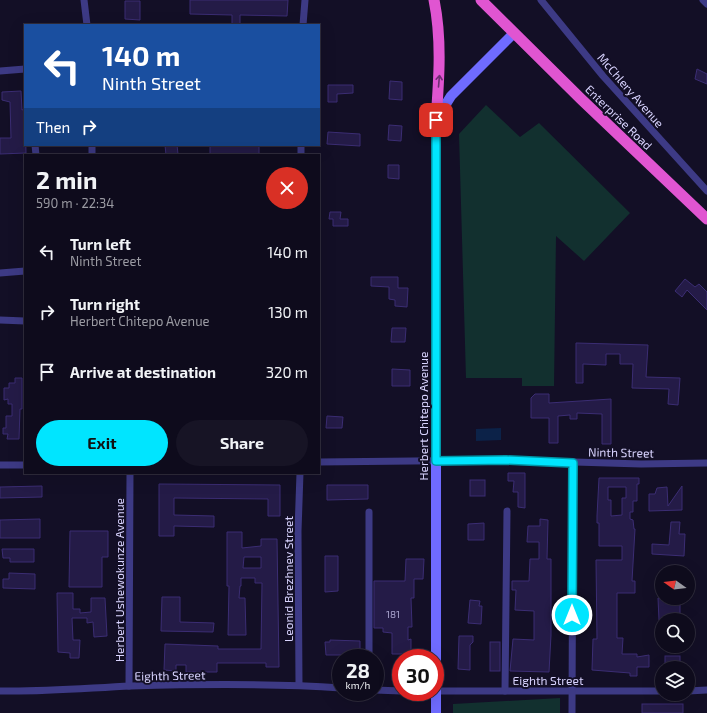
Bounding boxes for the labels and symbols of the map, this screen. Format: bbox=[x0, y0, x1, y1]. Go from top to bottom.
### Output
street label: McChlery Avenue bbox=[595, 50, 667, 130]
one-way arrow bbox=[436, 75, 443, 88]
street label: Enterprise Road bbox=[583, 82, 655, 152]
pin bbox=[419, 103, 453, 137]
street label: Herbert Chitepo Avenue bbox=[416, 352, 430, 480]
street label: Ninth Street bbox=[588, 444, 655, 460]
street label: Herbert Ushewokunze Avenue bbox=[112, 498, 126, 662]
street label: Leonid Brezhnev Street bbox=[281, 516, 295, 642]
north arrow bbox=[655, 565, 695, 605]
position arrow bbox=[551, 594, 593, 636]
house number: 181 bbox=[386, 608, 400, 620]
speed limit sign: 30 bbox=[392, 649, 444, 701]
street label: Eighth Street bbox=[134, 667, 206, 683]
street label: Eighth Street bbox=[513, 673, 584, 687]

